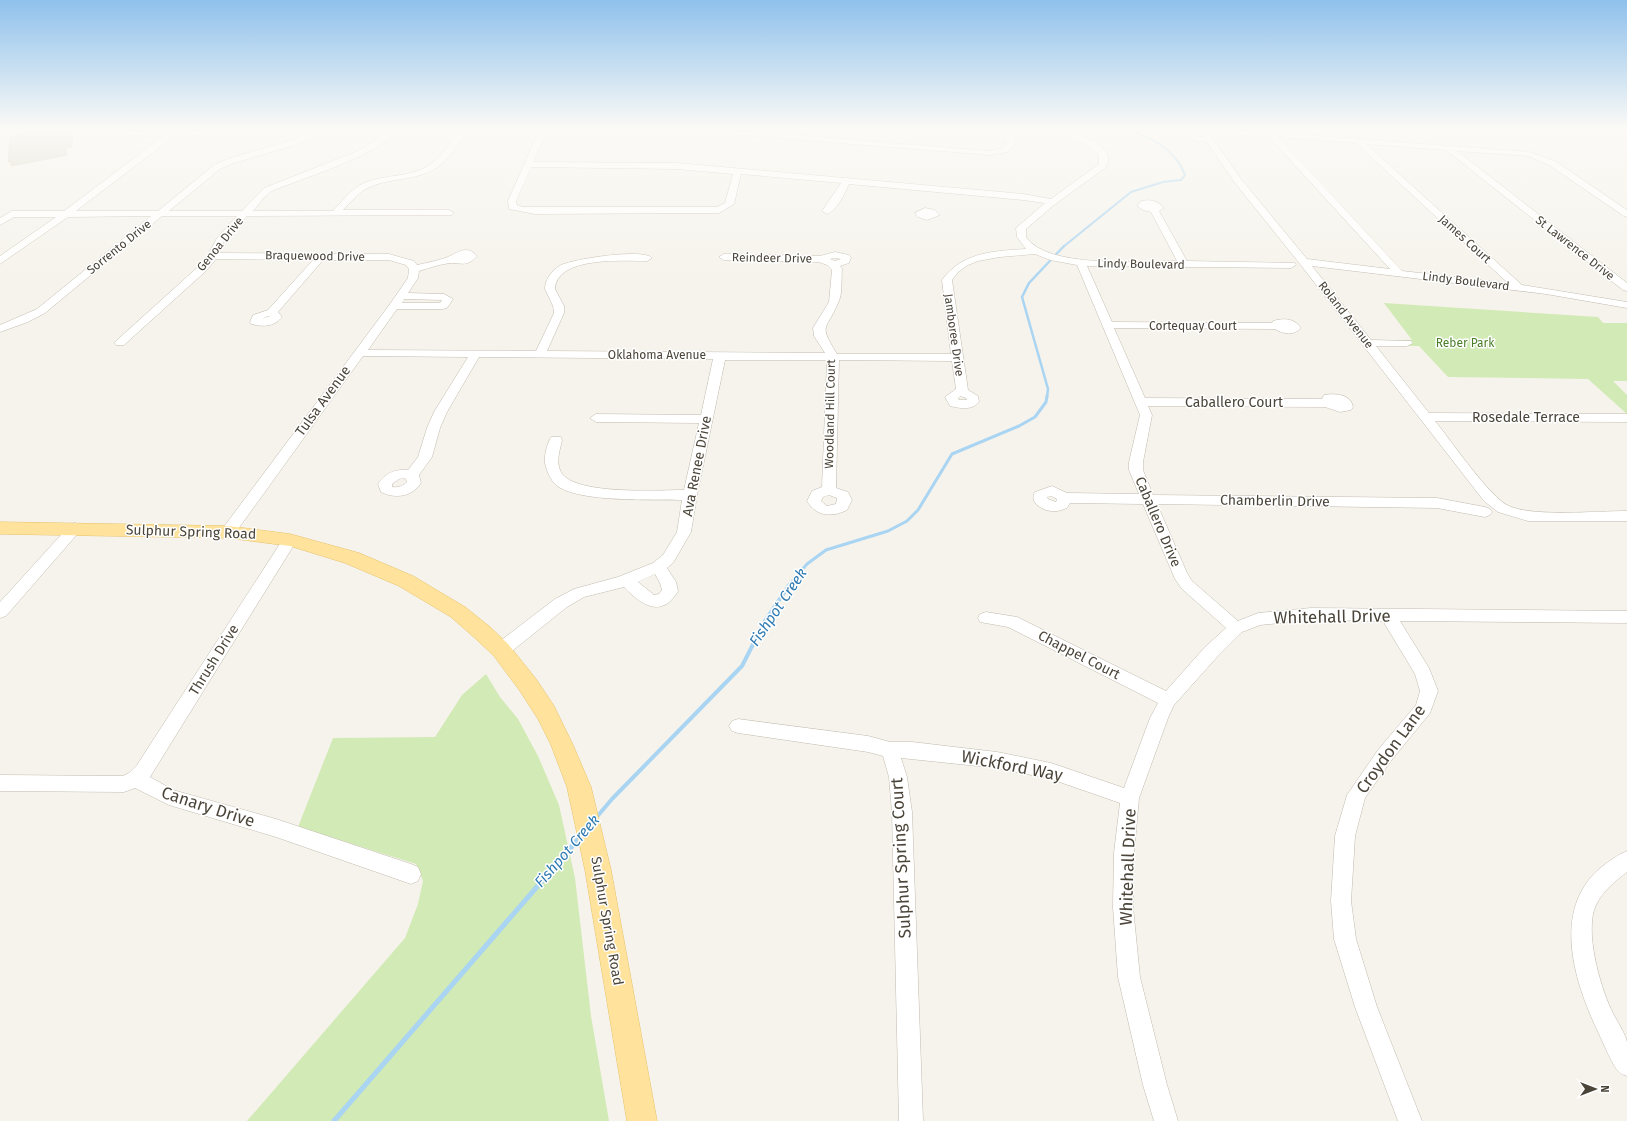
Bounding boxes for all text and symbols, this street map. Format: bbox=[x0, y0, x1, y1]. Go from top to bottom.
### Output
street label: James Court bbox=[1436, 212, 1494, 266]
street label: St Lawrence Drive bbox=[1533, 213, 1617, 283]
street label: Genoa Drive bbox=[194, 214, 246, 274]
street label: Sorrento Drive bbox=[84, 217, 154, 277]
street label: Braquewood Drive bbox=[265, 248, 365, 264]
street label: Reindeer Drive bbox=[732, 250, 812, 266]
street label: Lindy Boulevard bbox=[1097, 256, 1185, 272]
street label: Lindy Boulevard bbox=[1422, 269, 1510, 293]
street label: Roland Avenue bbox=[1315, 279, 1377, 351]
street label: Jamboree Drive bbox=[941, 293, 967, 377]
street label: Cortequay Court bbox=[1149, 319, 1238, 333]
park label: Reber Park bbox=[1436, 336, 1495, 350]
street label: Oklahoma Avenue bbox=[608, 348, 706, 362]
street label: Woodland Hill Court bbox=[822, 358, 838, 469]
street label: Tulsa Avenue bbox=[292, 362, 354, 440]
street label: Caballero Court bbox=[1185, 394, 1284, 411]
street label: Rosedale Terrace bbox=[1472, 409, 1580, 426]
street label: Ava Renee Drive bbox=[679, 414, 715, 518]
street label: Caballero Drive bbox=[1131, 474, 1185, 570]
street label: Chamberlin Drive bbox=[1220, 492, 1330, 510]
street label: Sulphur Spring Road bbox=[126, 521, 256, 543]
water label: Fishpot Creek bbox=[745, 565, 811, 649]
street label: Whitehall Drive bbox=[1273, 605, 1391, 629]
street label: Thrush Drive bbox=[186, 621, 242, 699]
street label: Chappel Court bbox=[1035, 627, 1124, 683]
street label: Croydon Lane bbox=[1352, 700, 1430, 798]
street label: Wickford Way bbox=[960, 746, 1065, 786]
street label: Sulphur Spring Court bbox=[886, 776, 916, 939]
street label: Canary Drive bbox=[159, 782, 257, 832]
street label: Whitehall Drive bbox=[1115, 808, 1141, 926]
water label: Fishpot Creek bbox=[531, 811, 603, 891]
street label: Sulphur Spring Road bbox=[587, 855, 627, 987]
north arrow bbox=[1575, 1069, 1615, 1109]
text: N bbox=[1598, 1085, 1611, 1093]

